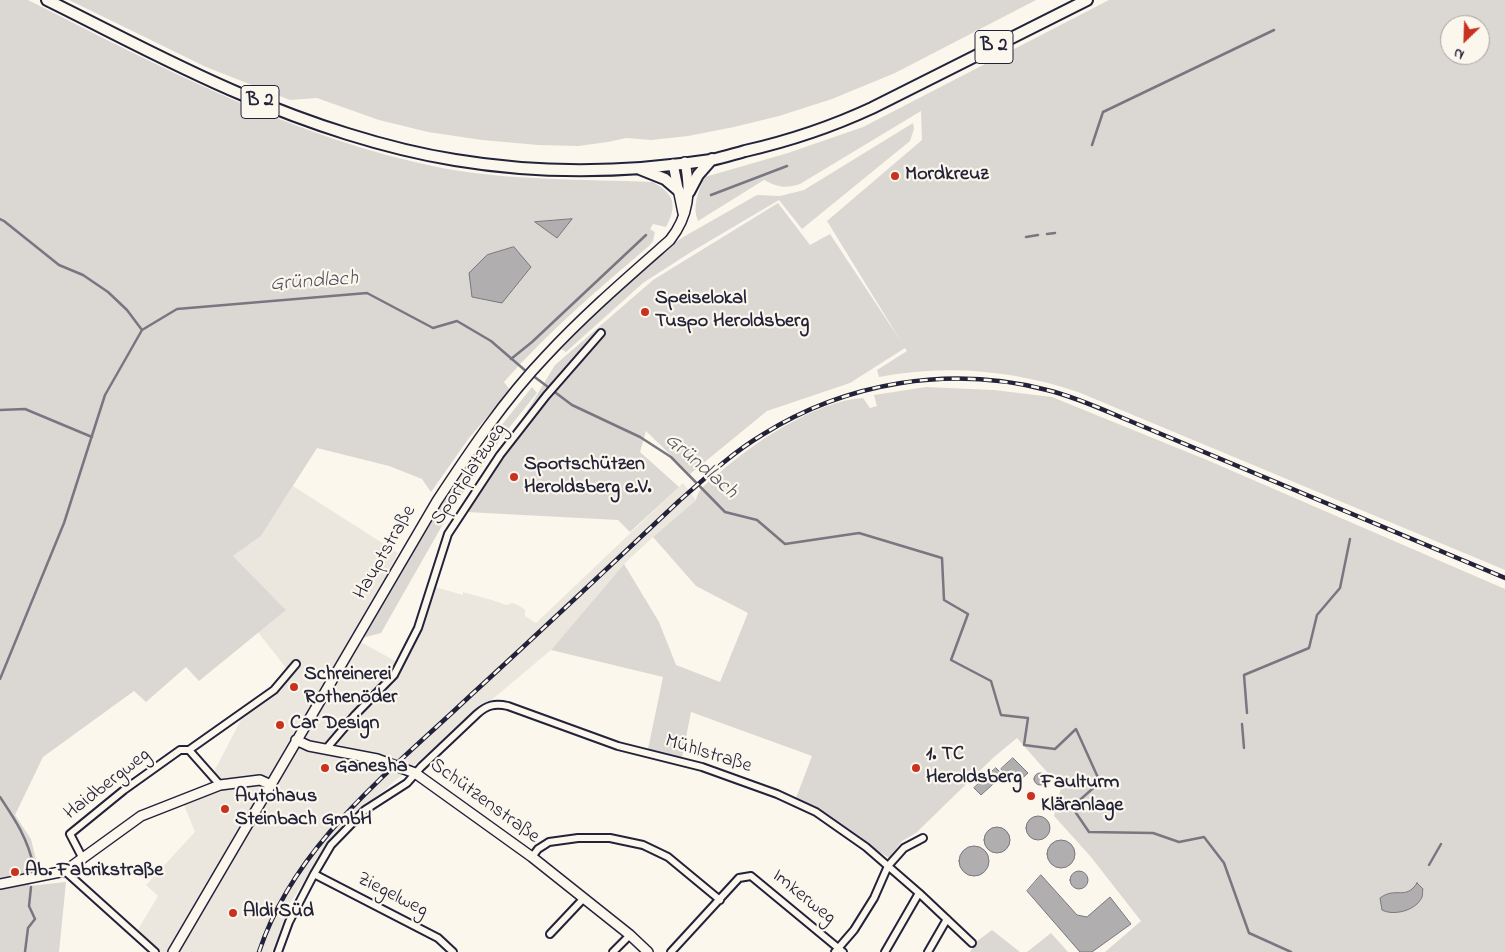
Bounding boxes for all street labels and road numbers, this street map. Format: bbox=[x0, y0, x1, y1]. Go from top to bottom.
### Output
road number: B 2 bbox=[975, 31, 1013, 64]
road number: B 2 bbox=[241, 85, 279, 118]
street label: Sportplatzweg bbox=[427, 420, 513, 530]
street label: Hauptstraße bbox=[349, 502, 423, 604]
street label: Mühlstraße bbox=[662, 730, 754, 780]
street label: Haidbergweg bbox=[60, 744, 156, 826]
street label: Schützenstraße bbox=[424, 754, 544, 850]
street label: Imkerweg bbox=[766, 865, 840, 931]
street label: Ziegelweg bbox=[353, 868, 431, 924]

